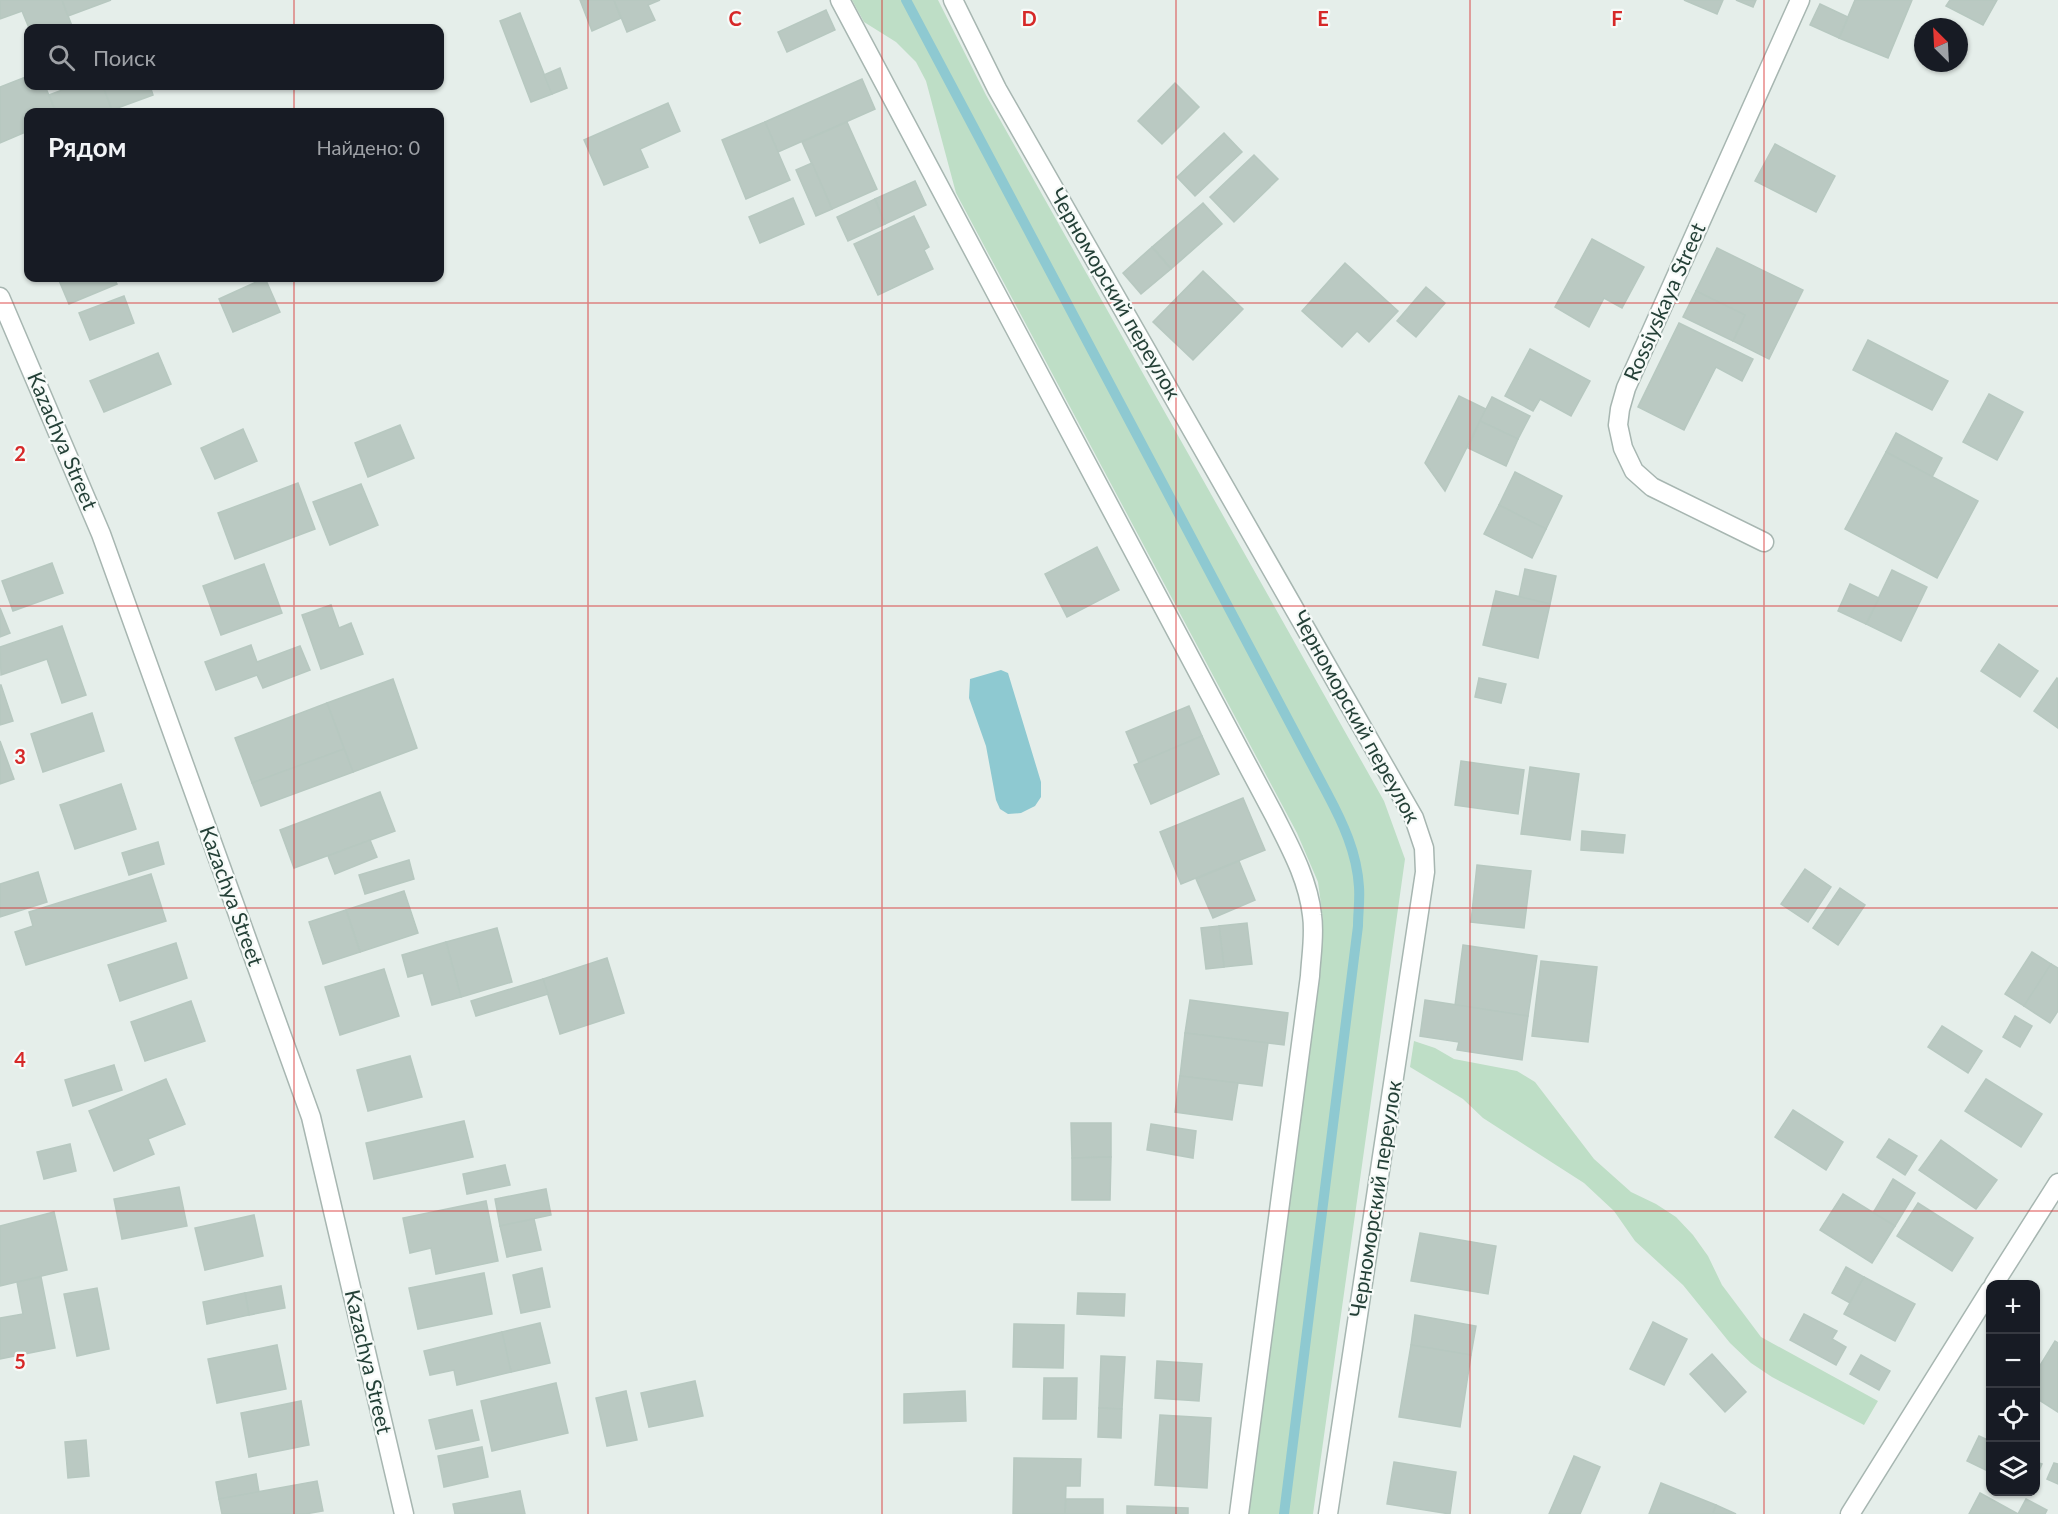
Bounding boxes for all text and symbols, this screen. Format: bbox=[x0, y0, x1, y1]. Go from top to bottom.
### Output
text: C bbox=[728, 6, 742, 30]
text: D bbox=[1021, 6, 1037, 30]
text: E bbox=[1317, 6, 1329, 30]
text: F bbox=[1611, 6, 1623, 30]
north arrow bbox=[1914, 18, 1968, 72]
search box bbox=[24, 24, 444, 90]
icon: search bbox=[45, 41, 78, 74]
text: Поиск bbox=[93, 44, 156, 71]
text: Рядом bbox=[48, 131, 126, 163]
text: Найдено: 0 bbox=[317, 135, 420, 159]
street label: Черноморский переулок bbox=[1046, 183, 1187, 403]
street label: Rossiyskaya Street bbox=[1618, 218, 1710, 384]
street label: Kazachya Street bbox=[23, 368, 104, 514]
text: 2 bbox=[14, 441, 26, 465]
street label: Черноморский переулок bbox=[1288, 605, 1426, 827]
text: 3 bbox=[14, 744, 26, 768]
street label: Kazachya Street bbox=[195, 822, 270, 969]
text: 4 bbox=[14, 1047, 26, 1071]
street label: Черноморский переулок bbox=[1343, 1078, 1406, 1319]
map controls bbox=[1986, 1280, 2040, 1496]
button: + bbox=[1986, 1280, 2040, 1334]
street label: Kazachya Street bbox=[341, 1287, 398, 1437]
button: − bbox=[1986, 1334, 2040, 1388]
text: 5 bbox=[14, 1349, 26, 1373]
button: locate bbox=[1986, 1388, 2040, 1442]
button: layers bbox=[1986, 1442, 2040, 1496]

